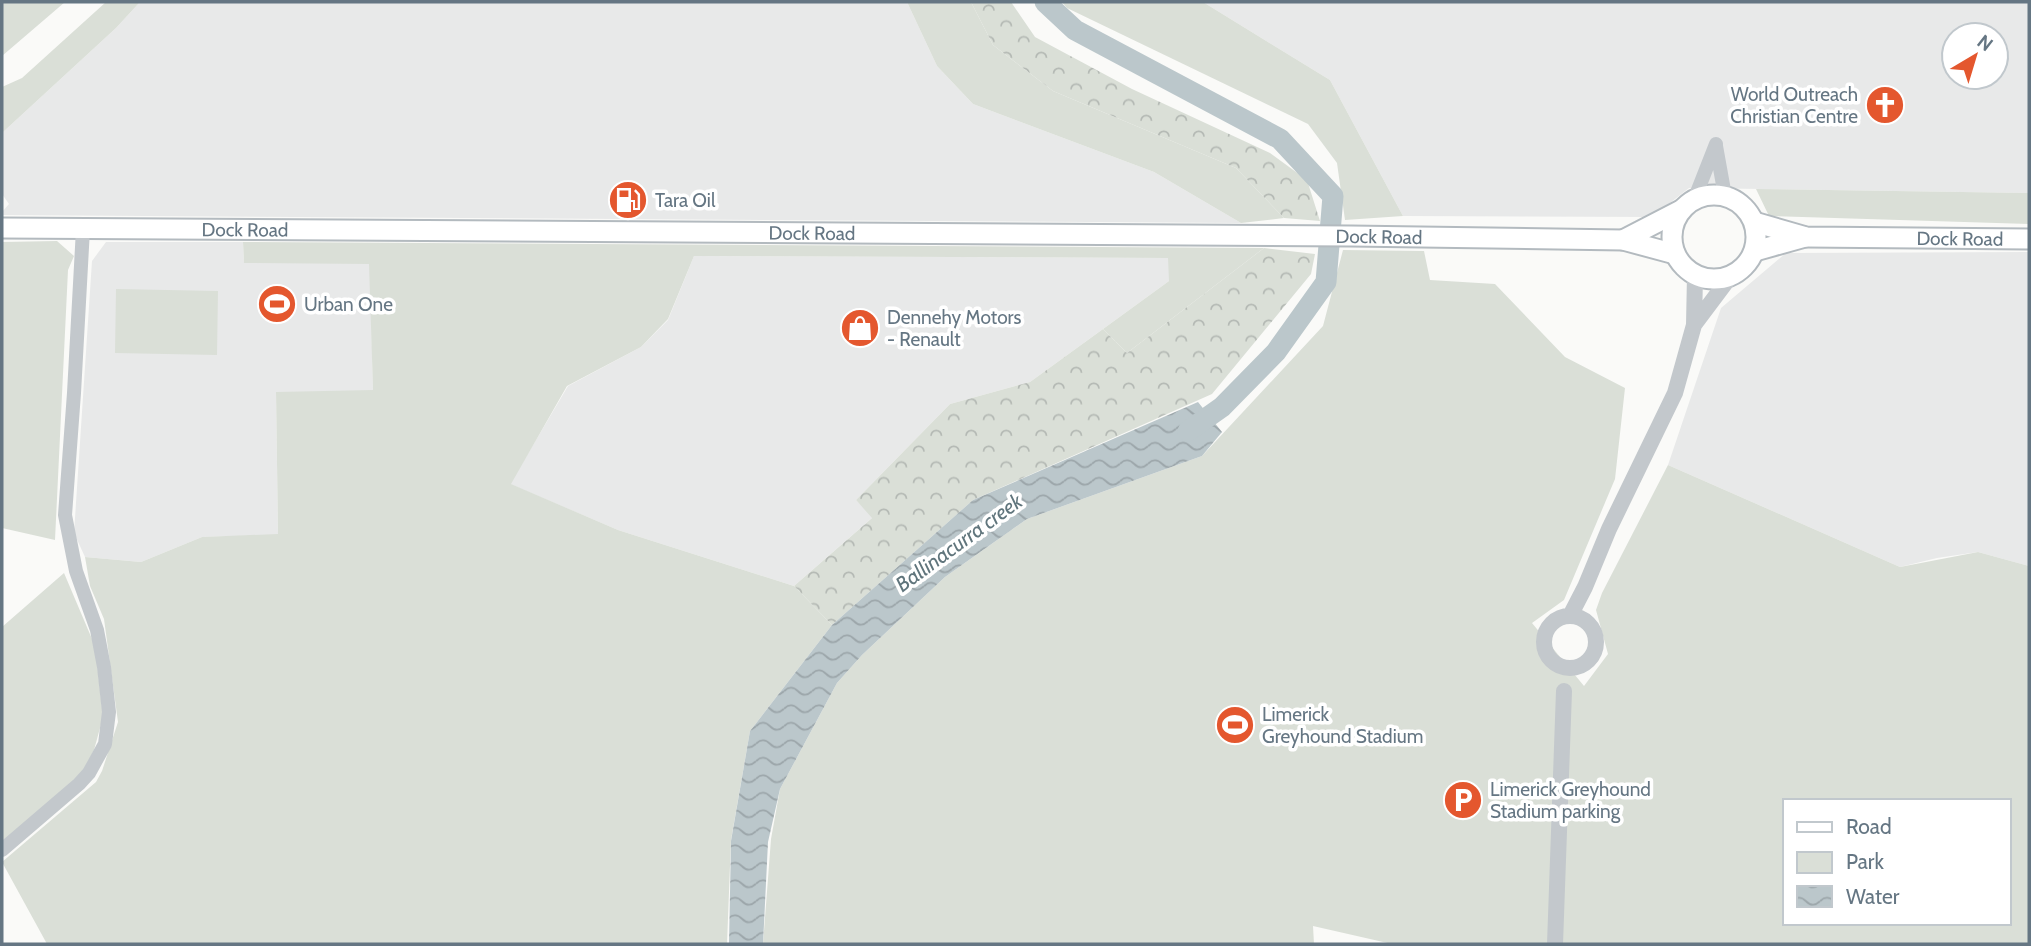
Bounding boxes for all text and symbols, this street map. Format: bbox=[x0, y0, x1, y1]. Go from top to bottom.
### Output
north arrow bbox=[1940, 21, 2010, 91]
text: N bbox=[1973, 30, 1998, 56]
place label: World Outreach Christian Centre bbox=[1730, 83, 1858, 128]
church icon: World Outreach Christian Centre bbox=[1864, 84, 1906, 126]
fuel station icon: Tara Oil bbox=[607, 179, 649, 221]
place label: Tara Oil bbox=[655, 189, 716, 212]
street label: Dock Road bbox=[202, 218, 288, 242]
street label: Dock Road bbox=[769, 222, 855, 245]
street label: Dock Road bbox=[1335, 225, 1423, 249]
street label: Dock Road bbox=[1916, 227, 2003, 251]
sports icon: Urban One bbox=[256, 283, 298, 325]
place label: Urban One bbox=[304, 293, 393, 316]
place label: Dennehy Motors - Renault bbox=[887, 306, 1022, 351]
shop icon: Dennehy Motors - Renault bbox=[839, 307, 881, 349]
water label: Ballinacurra creek bbox=[891, 488, 1028, 597]
place label: Limerick Greyhound Stadium bbox=[1262, 703, 1423, 748]
sports icon: Limerick Greyhound Stadium bbox=[1214, 704, 1256, 746]
place label: Limerick Greyhound Stadium parking bbox=[1490, 778, 1651, 823]
parking icon: Limerick Greyhound Stadium parking bbox=[1442, 779, 1484, 821]
legend bbox=[1783, 799, 2010, 925]
text: Road bbox=[1846, 814, 1892, 839]
text: Park bbox=[1846, 849, 1884, 874]
text: Water bbox=[1846, 884, 1900, 909]

